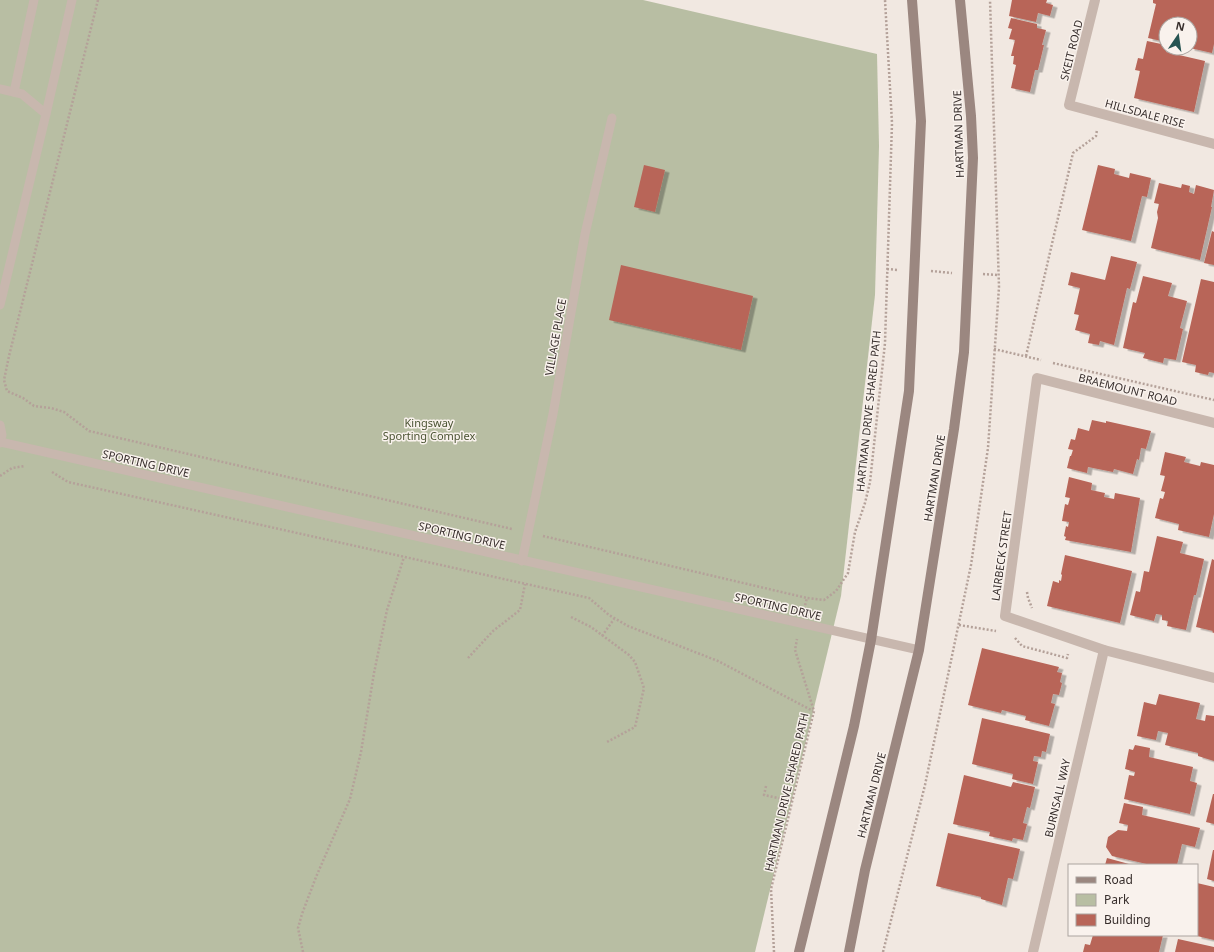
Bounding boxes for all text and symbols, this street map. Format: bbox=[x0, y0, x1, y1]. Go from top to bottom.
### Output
north arrow bbox=[1158, 16, 1198, 56]
text: N bbox=[1174, 17, 1186, 34]
street label: SKEIT ROAD bbox=[1056, 18, 1086, 82]
street label: HARTMAN DRIVE bbox=[949, 90, 967, 178]
street label: HILLSDALE RISE bbox=[1104, 95, 1186, 131]
street label: VILLAGE PLACE bbox=[541, 297, 569, 377]
street label: HARTMAN DRIVE SHARED PATH bbox=[852, 330, 884, 492]
street label: BRAEMOUNT ROAD bbox=[1077, 369, 1179, 409]
park label: Kingsway Sporting Complex bbox=[383, 415, 475, 443]
street label: HARTMAN DRIVE bbox=[920, 434, 948, 522]
street label: SPORTING DRIVE bbox=[101, 446, 191, 480]
street label: LAIRBECK STREET bbox=[987, 510, 1015, 602]
street label: SPORTING DRIVE bbox=[417, 518, 507, 552]
street label: SPORTING DRIVE bbox=[733, 589, 823, 623]
street label: HARTMAN DRIVE SHARED PATH bbox=[760, 711, 812, 873]
street label: HARTMAN DRIVE bbox=[853, 751, 889, 839]
street label: BURNSALL WAY bbox=[1041, 756, 1074, 839]
legend bbox=[1068, 864, 1198, 936]
text: Road bbox=[1104, 871, 1133, 888]
text: Park bbox=[1104, 891, 1130, 908]
text: Building bbox=[1104, 911, 1151, 928]

